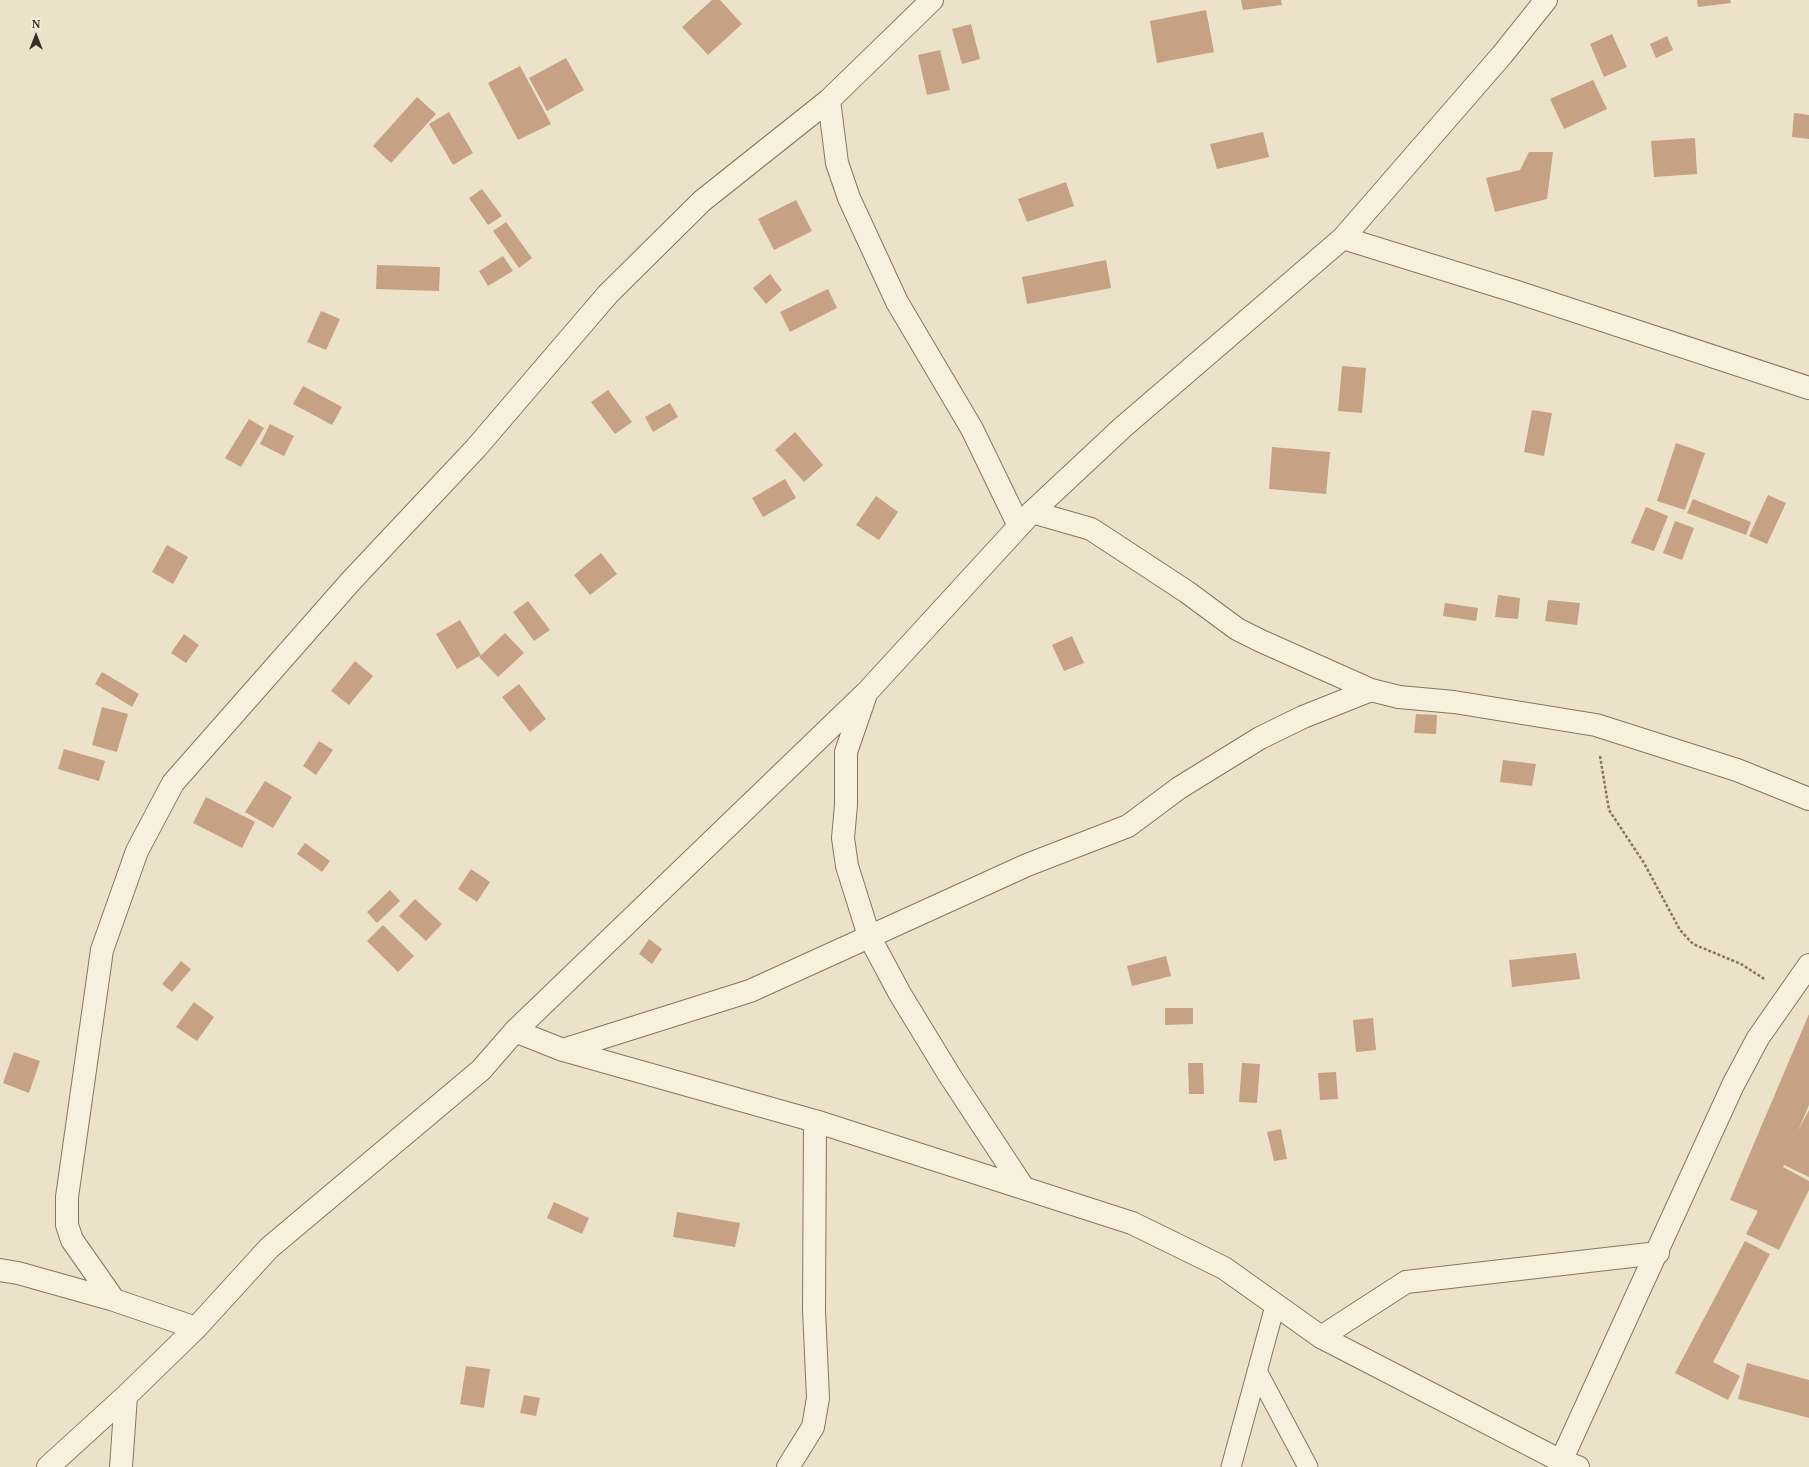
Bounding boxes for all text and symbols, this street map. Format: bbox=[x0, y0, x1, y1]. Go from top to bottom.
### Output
north arrow bbox=[16, 16, 56, 56]
text: N bbox=[32, 16, 40, 31]

